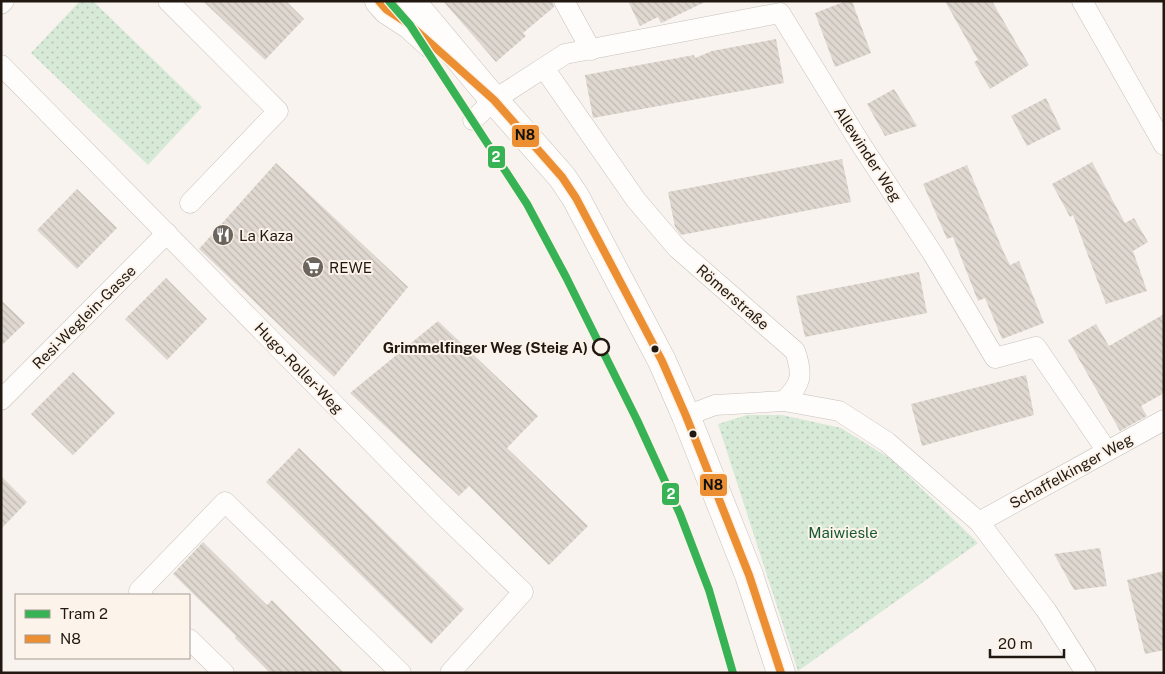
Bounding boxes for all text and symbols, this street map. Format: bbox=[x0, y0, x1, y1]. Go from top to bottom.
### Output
street label: Allewinder Weg bbox=[831, 103, 905, 205]
line badge: N8 bbox=[511, 124, 540, 148]
text: N8 bbox=[515, 127, 535, 143]
line badge: 2 bbox=[487, 145, 506, 169]
text: 2 bbox=[492, 149, 501, 165]
restaurant icon: La Kaza bbox=[211, 223, 235, 247]
place label: La Kaza bbox=[239, 227, 293, 244]
supermarket icon: REWE bbox=[301, 255, 325, 279]
place label: REWE bbox=[329, 259, 372, 276]
street label: Römerstraße bbox=[693, 261, 773, 333]
street label: Resi-Weglein-Gasse bbox=[29, 262, 139, 372]
street label: Hugo-Roller-Weg bbox=[251, 319, 347, 417]
marker: Grimmelfinger Weg (Steig A) bbox=[592, 338, 610, 356]
place label: Grimmelfinger Weg (Steig A) bbox=[383, 339, 588, 356]
unlabelled marker bbox=[650, 344, 660, 354]
unlabelled marker bbox=[688, 429, 698, 439]
street label: Schaffelkinger Weg bbox=[1006, 430, 1136, 512]
line badge: N8 bbox=[699, 473, 728, 497]
text: N8 bbox=[703, 477, 723, 493]
line badge: 2 bbox=[661, 482, 680, 506]
text: 2 bbox=[667, 486, 676, 502]
park label: Maiwiesle bbox=[808, 524, 878, 541]
legend bbox=[15, 594, 190, 659]
text: Tram 2 bbox=[60, 605, 108, 622]
scale bar bbox=[990, 626, 1064, 658]
text: N8 bbox=[60, 630, 81, 647]
text: 20 m bbox=[998, 635, 1033, 652]

